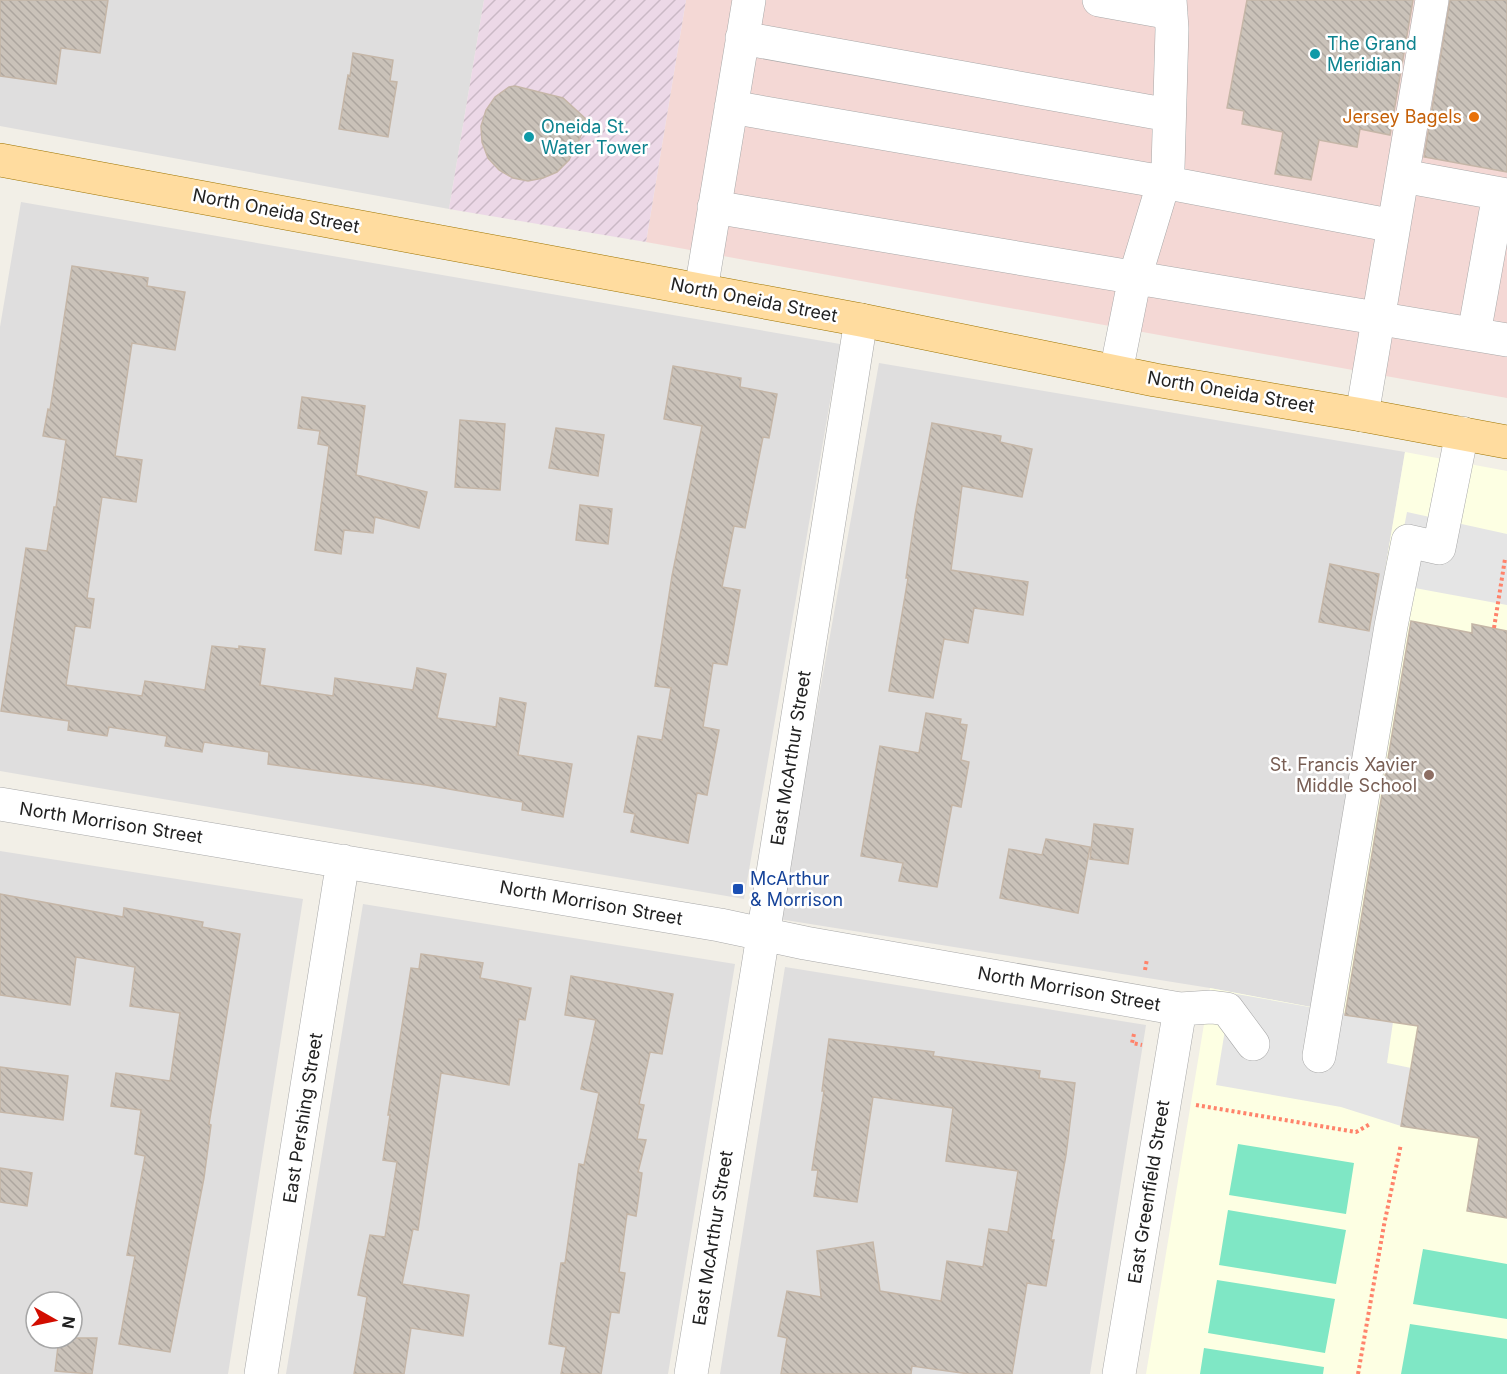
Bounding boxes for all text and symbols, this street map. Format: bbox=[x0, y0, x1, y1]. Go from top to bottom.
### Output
place label: The Grand Meridian bbox=[1327, 33, 1417, 75]
marker: The Grand Meridian bbox=[1308, 47, 1322, 61]
place label: Jersey Bagels bbox=[1342, 106, 1462, 127]
marker: Jersey Bagels bbox=[1467, 110, 1481, 124]
place label: Oneida St. Water Tower bbox=[541, 116, 649, 158]
marker: Oneida St. Water Tower bbox=[522, 130, 536, 144]
street label: North Oneida Street bbox=[191, 184, 361, 237]
street label: North Oneida Street bbox=[669, 273, 839, 326]
street label: North Oneida Street bbox=[1146, 366, 1316, 417]
street label: East McArthur Street bbox=[766, 669, 815, 847]
place label: St. Francis Xavier Middle School bbox=[1270, 754, 1417, 796]
marker: St. Francis Xavier Middle School bbox=[1422, 768, 1436, 782]
street label: North Morrison Street bbox=[18, 798, 204, 847]
place label: McArthur & Morrison bbox=[750, 868, 843, 910]
street label: North Morrison Street bbox=[498, 876, 684, 929]
marker: McArthur & Morrison bbox=[731, 882, 745, 896]
street label: North Morrison Street bbox=[976, 962, 1162, 1015]
street label: East Pershing Street bbox=[279, 1031, 326, 1205]
street label: East Greenfield Street bbox=[1124, 1098, 1173, 1285]
street label: East McArthur Street bbox=[688, 1149, 737, 1327]
north arrow bbox=[24, 1290, 84, 1350]
text: N bbox=[58, 1315, 80, 1330]

